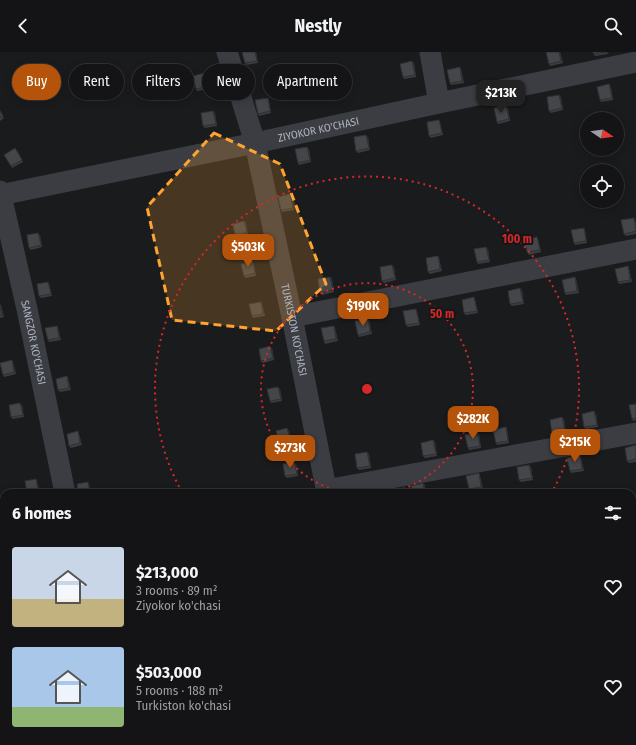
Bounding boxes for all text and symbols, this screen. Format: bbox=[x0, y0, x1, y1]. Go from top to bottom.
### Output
icon: back bbox=[12, 15, 34, 37]
text: Nestly bbox=[294, 15, 342, 37]
icon: search bbox=[602, 15, 624, 37]
chip: Buy bbox=[12, 64, 61, 100]
chip: Rent bbox=[69, 64, 124, 100]
chip: Filters bbox=[132, 64, 194, 100]
chip: New bbox=[202, 64, 255, 100]
chip: Apartment bbox=[263, 64, 352, 100]
pin: $213K bbox=[473, 80, 529, 114]
text: $213K bbox=[485, 85, 517, 100]
north arrow bbox=[580, 112, 624, 156]
map controls bbox=[580, 112, 624, 208]
street label: ZIYOKOR KO'CHASI bbox=[277, 115, 360, 145]
button: locate bbox=[580, 164, 624, 208]
text: 100 m bbox=[502, 232, 532, 246]
pin: $503K bbox=[220, 234, 276, 268]
text: $503K bbox=[231, 239, 265, 254]
street label: TURKISTON KO'CHASI bbox=[278, 283, 310, 377]
pin: $190K bbox=[335, 293, 391, 327]
text: $190K bbox=[347, 298, 379, 313]
street label: SANGZOR KO'CHASI bbox=[18, 299, 48, 386]
text: 50 m bbox=[430, 307, 454, 321]
centre of rings bbox=[360, 382, 374, 396]
pin: $282K bbox=[445, 406, 501, 440]
text: $282K bbox=[457, 411, 489, 426]
pin: $215K bbox=[547, 429, 603, 463]
text: $215K bbox=[559, 434, 591, 449]
pin: $273K bbox=[262, 435, 318, 469]
text: $273K bbox=[274, 440, 306, 455]
icon: filters bbox=[602, 502, 624, 524]
text: 6 homes bbox=[12, 503, 71, 524]
text: $213,000 bbox=[136, 562, 199, 583]
icon: home bbox=[44, 563, 92, 611]
icon: heart bbox=[602, 576, 624, 598]
text: 3 rooms · 89 m² bbox=[136, 583, 218, 598]
text: Ziyokor ko'chasi bbox=[136, 598, 221, 613]
text: $503,000 bbox=[136, 662, 201, 683]
icon: home bbox=[44, 663, 92, 711]
icon: heart bbox=[602, 676, 624, 698]
text: 5 rooms · 188 m² bbox=[136, 683, 223, 698]
text: Turkiston ko'chasi bbox=[136, 698, 231, 713]

